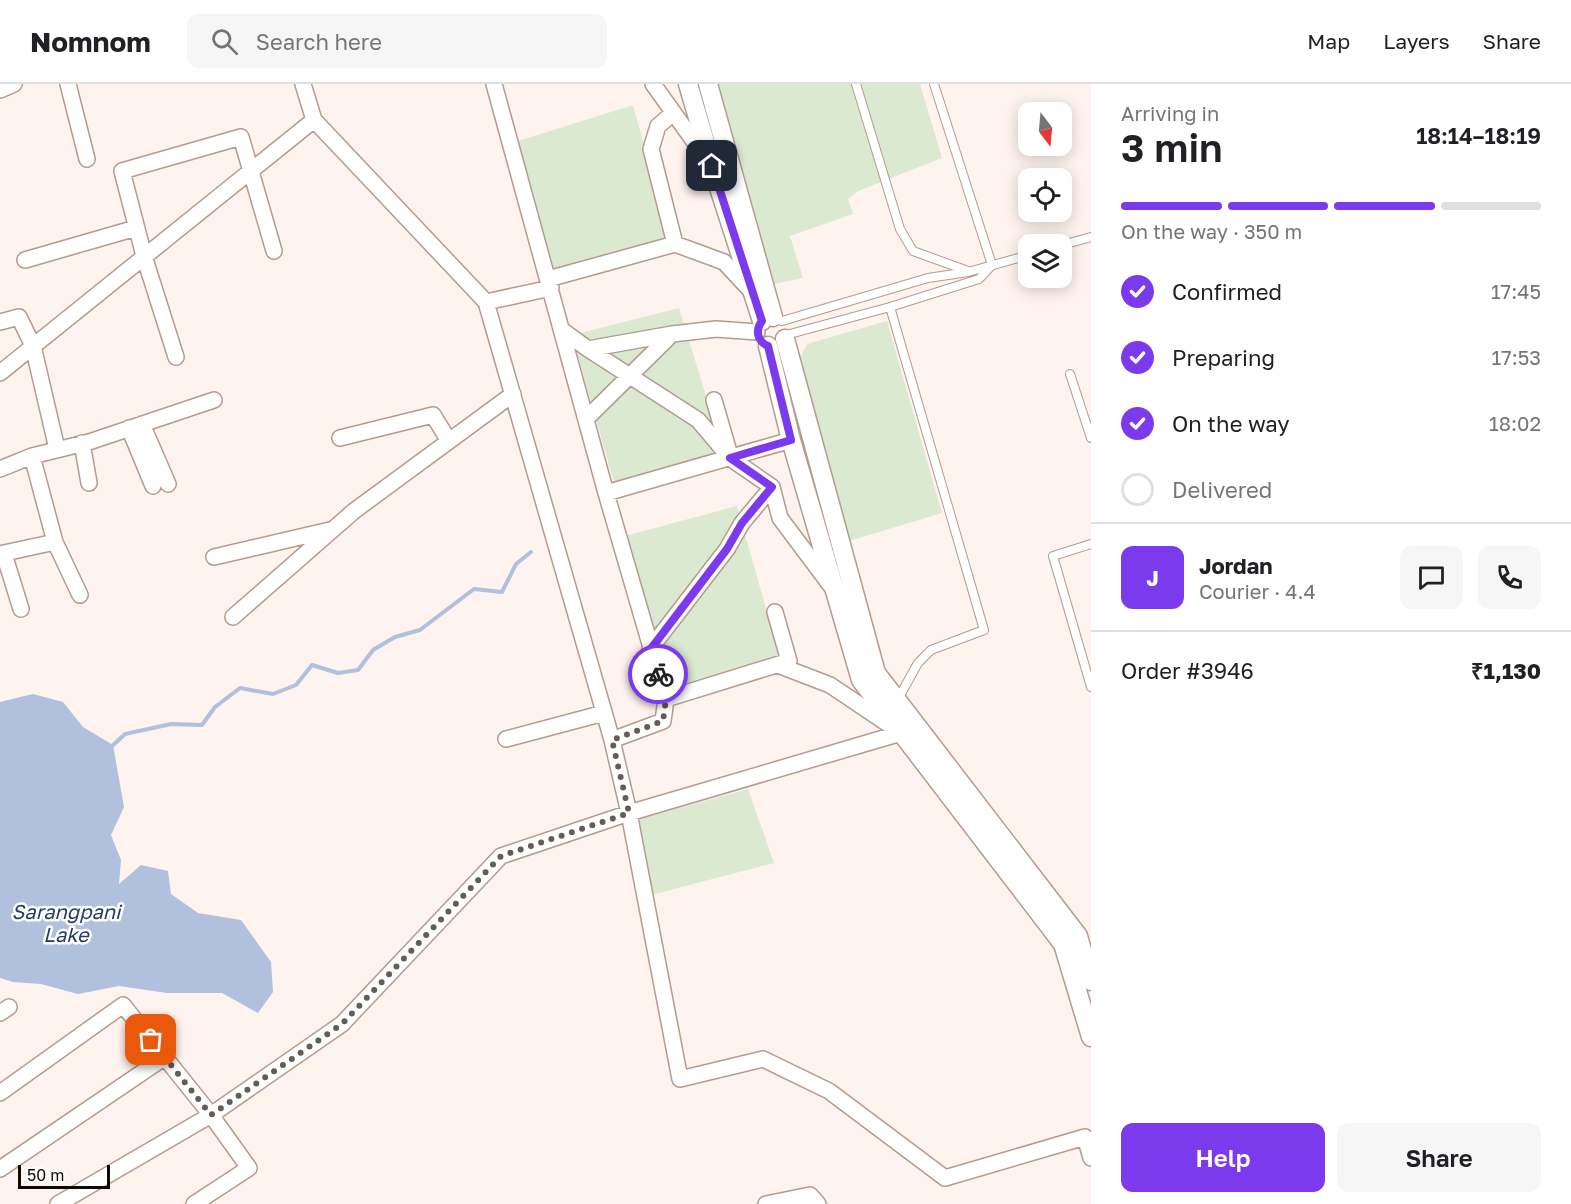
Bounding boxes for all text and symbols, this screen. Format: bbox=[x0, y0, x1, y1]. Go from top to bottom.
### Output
search box bbox=[187, 14, 607, 68]
text: Nomnom bbox=[30, 25, 151, 58]
icon: search bbox=[208, 25, 241, 58]
text: Search here bbox=[256, 28, 382, 55]
text: Map bbox=[1307, 28, 1350, 54]
text: Layers bbox=[1383, 28, 1450, 54]
text: Share bbox=[1483, 28, 1541, 54]
text: Arriving in bbox=[1121, 101, 1219, 125]
north arrow bbox=[1018, 102, 1072, 156]
map controls bbox=[1018, 102, 1072, 288]
text: 18:14–18:19 bbox=[1416, 122, 1541, 149]
text: 3 min bbox=[1121, 124, 1223, 171]
pin bbox=[686, 140, 737, 191]
icon: home bbox=[695, 149, 728, 182]
button: locate bbox=[1018, 168, 1072, 222]
text: On the way · 350 m bbox=[1121, 219, 1302, 243]
button: layers bbox=[1018, 234, 1072, 288]
icon: check bbox=[1121, 275, 1154, 308]
text: Confirmed bbox=[1172, 278, 1282, 305]
text: 17:45 bbox=[1491, 279, 1541, 303]
icon: check bbox=[1121, 341, 1154, 374]
text: Preparing bbox=[1172, 344, 1275, 371]
text: 17:53 bbox=[1491, 345, 1541, 369]
icon: check bbox=[1121, 407, 1154, 440]
text: On the way bbox=[1172, 410, 1290, 437]
text: 18:02 bbox=[1489, 411, 1541, 435]
text: Delivered bbox=[1172, 476, 1272, 503]
button: chat bbox=[1400, 546, 1463, 609]
button: phone bbox=[1478, 546, 1541, 609]
text: Jordan bbox=[1199, 552, 1273, 579]
text: J bbox=[1146, 564, 1159, 591]
text: Courier · 4.4 bbox=[1199, 579, 1316, 603]
courier bbox=[628, 644, 688, 704]
text: Order #3946 bbox=[1121, 657, 1254, 684]
text: ₹1,130 bbox=[1471, 657, 1541, 684]
icon: bike bbox=[642, 658, 675, 691]
water label: Sarangpani Lake bbox=[12, 899, 123, 946]
pin bbox=[125, 1014, 176, 1065]
icon: bag bbox=[134, 1023, 167, 1056]
button: Help bbox=[1121, 1123, 1325, 1192]
button: Share bbox=[1337, 1123, 1541, 1192]
scale bar bbox=[18, 1162, 110, 1190]
text: 50 m bbox=[27, 1165, 64, 1185]

